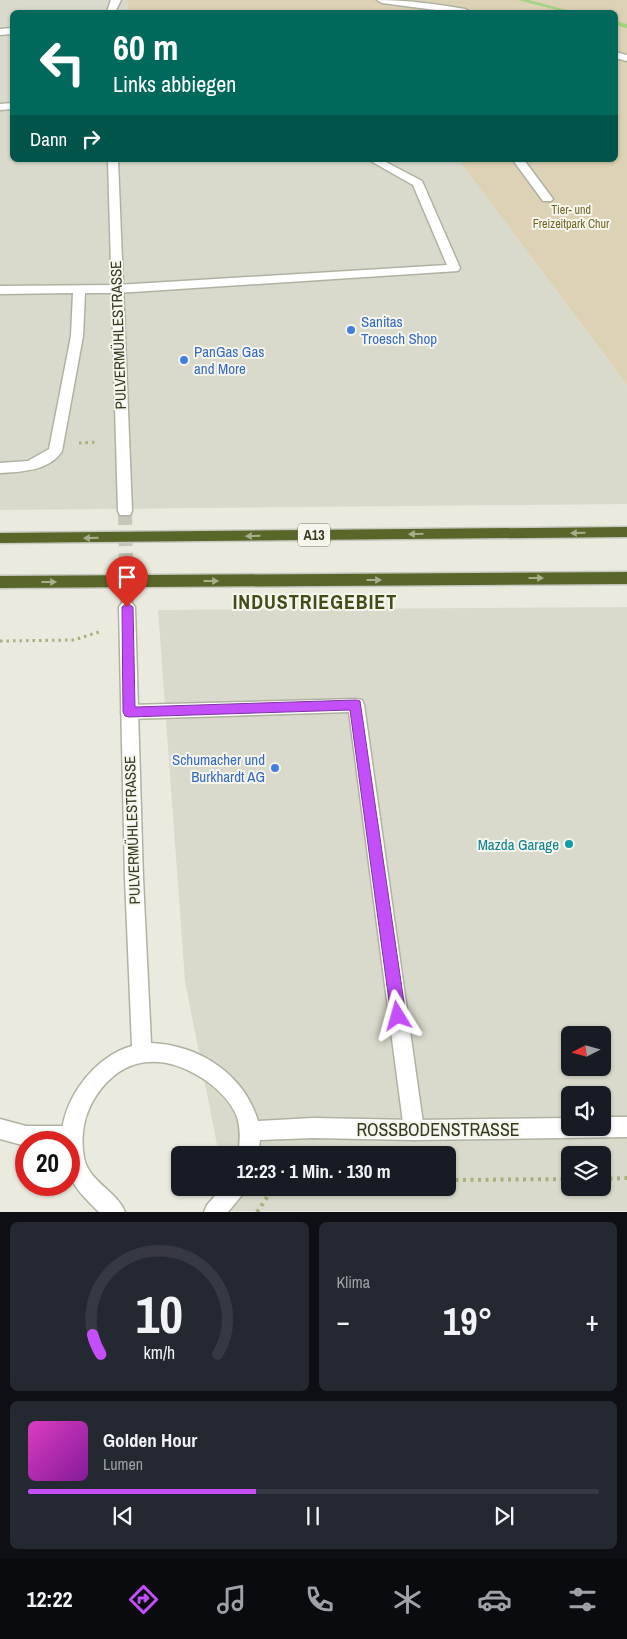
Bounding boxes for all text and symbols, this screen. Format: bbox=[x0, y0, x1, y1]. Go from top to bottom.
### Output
text: 60 m bbox=[113, 24, 178, 71]
icon: left bbox=[30, 30, 95, 95]
text: Links abbiegen bbox=[113, 69, 236, 99]
icon: right bbox=[77, 125, 105, 153]
text: Dann bbox=[30, 126, 67, 152]
park label: Tier- und Freizeitpark Chur bbox=[533, 202, 610, 232]
street label: PULVERMÜHLESTRASSE bbox=[105, 260, 131, 410]
place label: Sanitas Troesch Shop bbox=[361, 311, 437, 349]
marker: Sanitas Troesch Shop bbox=[345, 324, 357, 336]
place label: PanGas Gas and More bbox=[194, 341, 264, 379]
marker: PanGas Gas and More bbox=[178, 354, 190, 366]
road number: A13 bbox=[298, 524, 330, 546]
one-way arrow bbox=[570, 529, 586, 537]
one-way arrow bbox=[408, 531, 424, 539]
one-way arrow bbox=[245, 532, 261, 540]
one-way arrow bbox=[83, 534, 99, 542]
pin bbox=[106, 556, 148, 607]
icon: arrive bbox=[113, 563, 141, 591]
one-way arrow bbox=[528, 574, 544, 582]
one-way arrow bbox=[366, 576, 382, 584]
one-way arrow bbox=[203, 577, 219, 585]
one-way arrow bbox=[41, 578, 57, 586]
district label: INDUSTRIEGEBIET bbox=[233, 588, 397, 615]
place label: Schumacher und Burkhardt AG bbox=[172, 749, 265, 787]
street label: PULVERMÜHLESTRASSE bbox=[119, 755, 145, 905]
marker: Schumacher und Burkhardt AG bbox=[269, 762, 281, 774]
place label: Mazda Garage bbox=[478, 834, 559, 855]
marker: Mazda Garage bbox=[563, 838, 575, 850]
position arrow bbox=[371, 989, 423, 1041]
north arrow bbox=[561, 1026, 611, 1076]
map controls bbox=[561, 1026, 611, 1196]
button: sound bbox=[561, 1086, 611, 1136]
street label: ROSSBODENSTRASSE bbox=[356, 1117, 520, 1142]
speed limit sign: 20 bbox=[15, 1131, 80, 1196]
button: layers bbox=[561, 1146, 611, 1196]
text: 12:23 · 1 Min. · 130 m bbox=[236, 1158, 391, 1184]
text: Klima bbox=[337, 1271, 370, 1293]
text: 10 bbox=[136, 1279, 183, 1349]
text: 19° bbox=[443, 1296, 493, 1347]
text: − bbox=[337, 1302, 350, 1340]
text: + bbox=[586, 1302, 599, 1340]
text: km/h bbox=[143, 1341, 175, 1365]
text: Golden Hour bbox=[103, 1427, 197, 1453]
text: Lumen bbox=[103, 1453, 143, 1475]
icon: previous bbox=[109, 1502, 137, 1530]
icon: pause bbox=[299, 1502, 327, 1530]
icon: next bbox=[490, 1502, 518, 1530]
icon: directions bbox=[126, 1582, 161, 1617]
icon: music bbox=[214, 1582, 249, 1617]
icon: phone bbox=[302, 1582, 337, 1617]
icon: climate bbox=[390, 1582, 425, 1617]
icon: car bbox=[477, 1582, 512, 1617]
icon: filters bbox=[565, 1582, 600, 1617]
text: 12:22 bbox=[26, 1584, 73, 1614]

